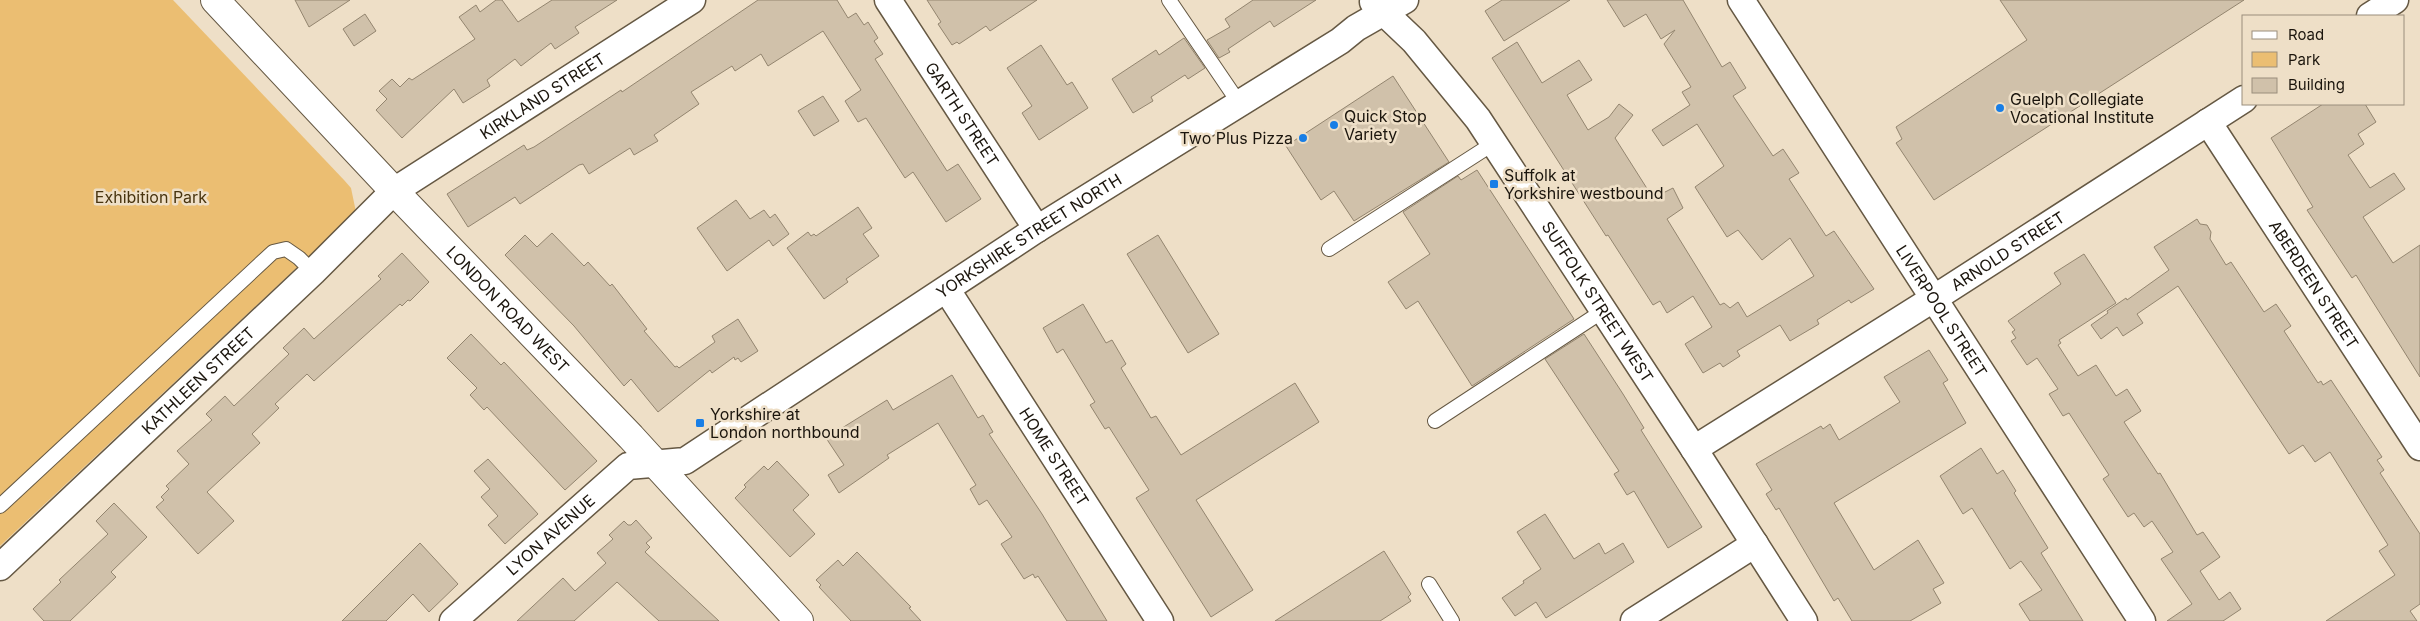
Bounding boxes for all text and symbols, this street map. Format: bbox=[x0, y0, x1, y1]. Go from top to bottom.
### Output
legend bbox=[2242, 15, 2405, 105]
text: Road bbox=[2288, 25, 2324, 44]
street label: KIRKLAND STREET bbox=[476, 48, 609, 143]
text: Park bbox=[2288, 50, 2321, 69]
street label: GARTH STREET bbox=[921, 58, 1003, 170]
text: Building bbox=[2288, 75, 2345, 94]
place label: Guelph Collegiate Vocational Institute bbox=[2010, 89, 2154, 127]
marker: Guelph Collegiate Vocational Institute bbox=[1994, 102, 2006, 114]
place label: Quick Stop Variety bbox=[1344, 106, 1427, 144]
marker: Quick Stop Variety bbox=[1328, 119, 1340, 131]
place label: Two Plus Pizza bbox=[1180, 128, 1293, 148]
marker: Two Plus Pizza bbox=[1297, 132, 1309, 144]
place label: Suffolk at Yorkshire westbound bbox=[1504, 165, 1664, 203]
street label: YORKSHIRE STREET NORTH bbox=[932, 169, 1125, 303]
marker: Suffolk at Yorkshire westbound bbox=[1488, 178, 1500, 190]
park label: Exhibition Park bbox=[95, 187, 207, 207]
street label: ARNOLD STREET bbox=[1947, 207, 2068, 295]
street label: SUFFOLK STREET WEST bbox=[1538, 217, 1658, 386]
street label: ABERDEEN STREET bbox=[2265, 217, 2363, 352]
street label: LIVERPOOL STREET bbox=[1892, 241, 1992, 381]
street label: LONDON ROAD WEST bbox=[442, 242, 574, 377]
street label: KATHLEEN STREET bbox=[137, 322, 259, 438]
place label: Yorkshire at London northbound bbox=[710, 404, 860, 442]
street label: HOME STREET bbox=[1015, 404, 1093, 510]
marker: Yorkshire at London northbound bbox=[694, 417, 706, 429]
street label: LYON AVENUE bbox=[502, 490, 599, 579]

